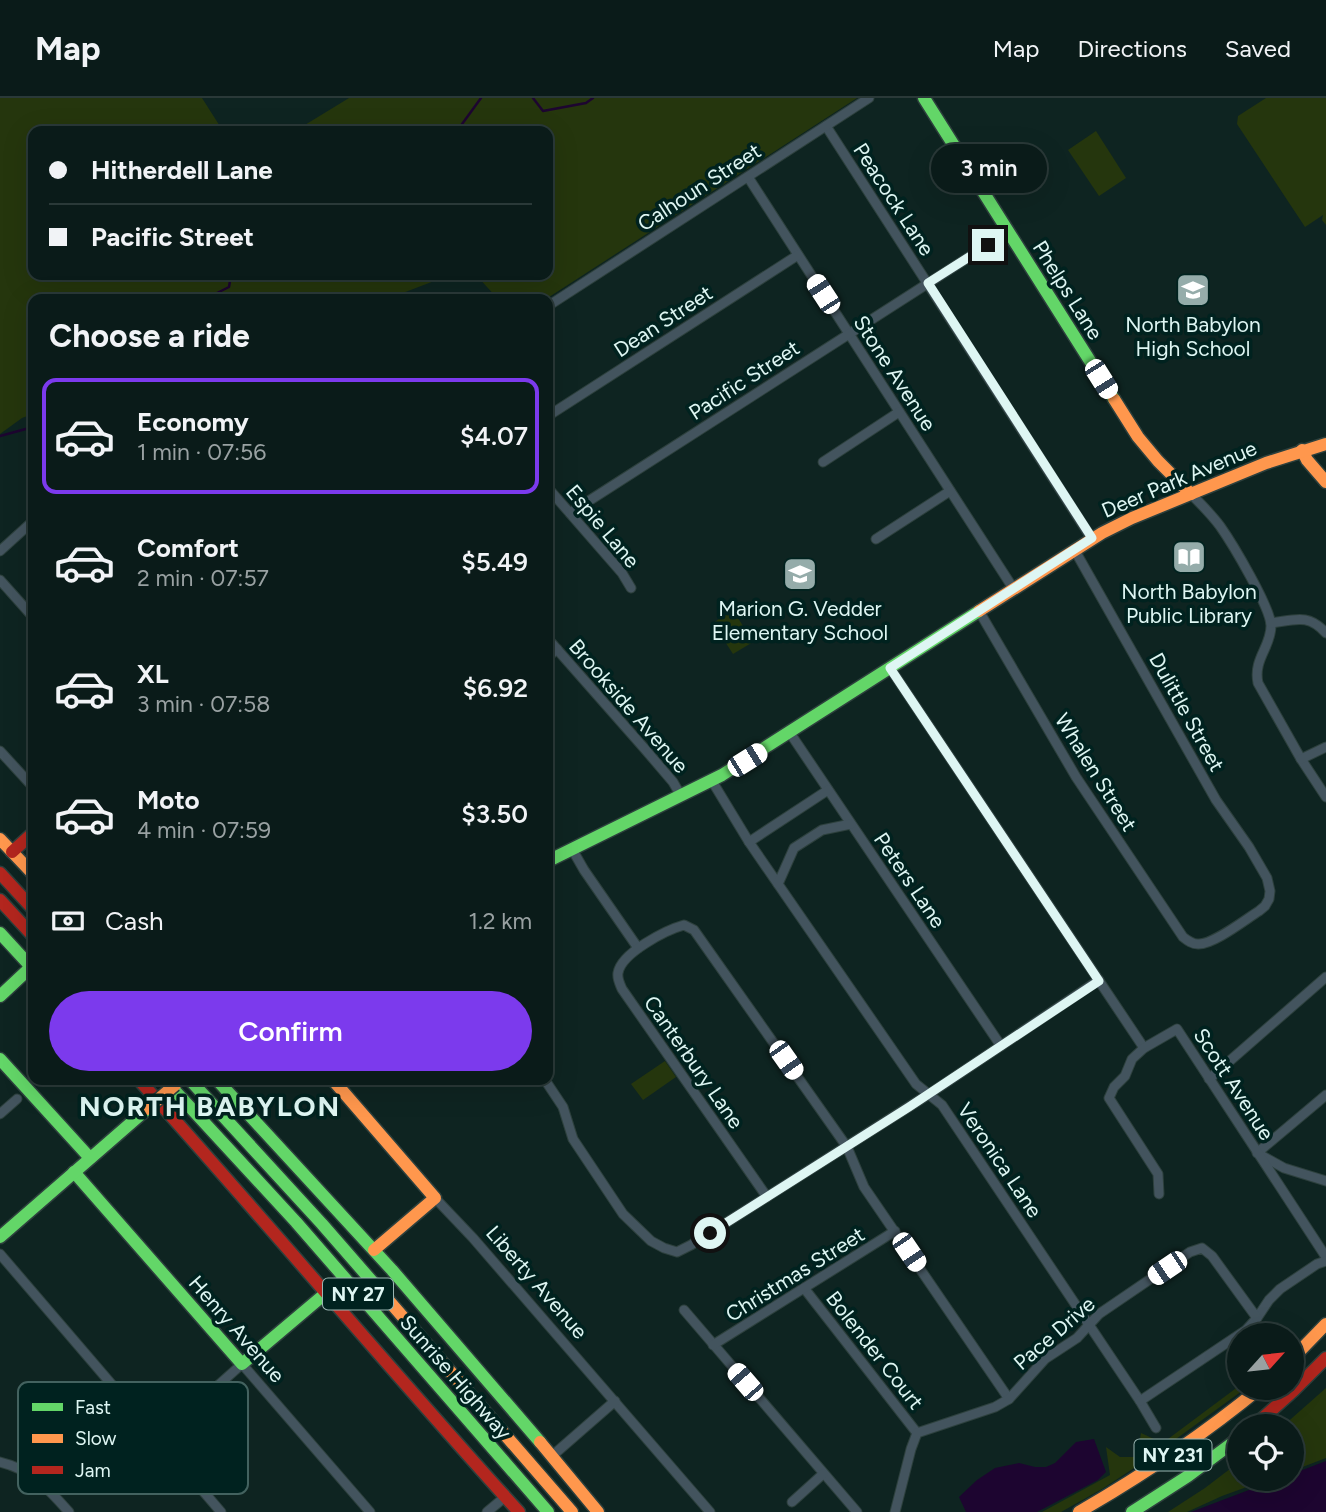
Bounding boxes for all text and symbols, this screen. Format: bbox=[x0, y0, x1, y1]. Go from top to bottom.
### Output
text: Map bbox=[35, 29, 101, 68]
text: Map bbox=[993, 34, 1039, 63]
text: Directions bbox=[1077, 34, 1187, 63]
text: Saved bbox=[1225, 34, 1291, 63]
street label: Calhoun Street bbox=[633, 138, 765, 236]
street label: Peacock Lane bbox=[848, 138, 940, 260]
callout: 3 min bbox=[930, 144, 1046, 192]
text: Hitherdell Lane bbox=[91, 154, 273, 186]
text: 3 min bbox=[961, 154, 1017, 182]
text: Pacific Street bbox=[91, 221, 254, 253]
route end bbox=[972, 229, 1004, 261]
street label: Phelps Lane bbox=[1028, 236, 1108, 344]
car bbox=[803, 271, 844, 317]
school or university icon: North Babylon High School bbox=[1174, 271, 1212, 309]
street label: Dean Street bbox=[609, 280, 717, 362]
street label: Stone Avenue bbox=[848, 311, 942, 435]
place label: North Babylon High School bbox=[1125, 312, 1261, 361]
text: Choose a ride bbox=[49, 317, 250, 355]
street label: Pacific Street bbox=[684, 335, 804, 425]
car bbox=[1081, 356, 1122, 402]
icon: car bbox=[53, 405, 116, 468]
text: Economy bbox=[137, 406, 249, 438]
text: $4.07 bbox=[460, 420, 528, 452]
street label: Deer Park Avenue bbox=[1098, 435, 1260, 523]
text: 1 min · 07:56 bbox=[137, 438, 266, 466]
street label: Espie Lane bbox=[561, 479, 645, 573]
icon: car bbox=[53, 531, 116, 594]
text: Comfort bbox=[137, 532, 239, 564]
library icon: North Babylon Public Library bbox=[1170, 538, 1208, 576]
text: $5.49 bbox=[461, 546, 528, 578]
school or university icon: Marion G. Vedder Elementary School bbox=[781, 555, 819, 593]
text: 2 min · 07:57 bbox=[137, 564, 269, 592]
place label: North Babylon Public Library bbox=[1121, 579, 1257, 628]
place label: Marion G. Vedder Elementary School bbox=[712, 596, 888, 645]
street label: Brookside Avenue bbox=[564, 634, 694, 778]
street label: Dulittle Street bbox=[1144, 648, 1230, 776]
icon: car bbox=[53, 657, 116, 720]
text: XL bbox=[137, 658, 169, 690]
text: $6.92 bbox=[463, 672, 528, 704]
text: 3 min · 07:58 bbox=[137, 690, 270, 718]
street label: Whalen Street bbox=[1050, 708, 1142, 836]
car bbox=[724, 740, 771, 780]
icon: car bbox=[53, 783, 116, 846]
text: Moto bbox=[137, 784, 200, 816]
text: $3.50 bbox=[461, 798, 528, 830]
text: 4 min · 07:59 bbox=[137, 816, 271, 844]
street label: Peters Lane bbox=[869, 828, 951, 932]
icon: cash bbox=[49, 902, 87, 940]
text: Cash bbox=[105, 905, 164, 937]
text: 1.2 km bbox=[468, 907, 532, 935]
button: Confirm bbox=[49, 991, 532, 1071]
street label: Canterbury Lane bbox=[639, 991, 749, 1133]
street label: Scott Avenue bbox=[1189, 1023, 1279, 1145]
car bbox=[766, 1037, 807, 1083]
district label: NORTH BABYLON bbox=[79, 1089, 341, 1123]
street label: Veronica Lane bbox=[952, 1098, 1048, 1222]
route start bbox=[694, 1217, 726, 1249]
street label: Liberty Avenue bbox=[481, 1220, 593, 1344]
street label: Christmas Street bbox=[721, 1221, 869, 1327]
car bbox=[889, 1229, 930, 1275]
car bbox=[1144, 1248, 1191, 1288]
street label: Henry Avenue bbox=[184, 1270, 290, 1388]
road number: NY 27 bbox=[323, 1278, 393, 1310]
street label: Bolender Court bbox=[821, 1286, 929, 1414]
street label: Pace Drive bbox=[1008, 1291, 1100, 1375]
street label: Sunrise Highway bbox=[395, 1310, 517, 1444]
north arrow bbox=[1227, 1323, 1304, 1400]
map controls bbox=[1227, 1323, 1304, 1491]
car bbox=[724, 1359, 767, 1405]
legend bbox=[18, 1382, 248, 1494]
text: Fast bbox=[75, 1396, 111, 1419]
button: locate bbox=[1227, 1414, 1304, 1491]
text: Slow bbox=[75, 1427, 117, 1450]
road number: NY 231 bbox=[1134, 1440, 1212, 1470]
text: Jam bbox=[75, 1459, 111, 1482]

